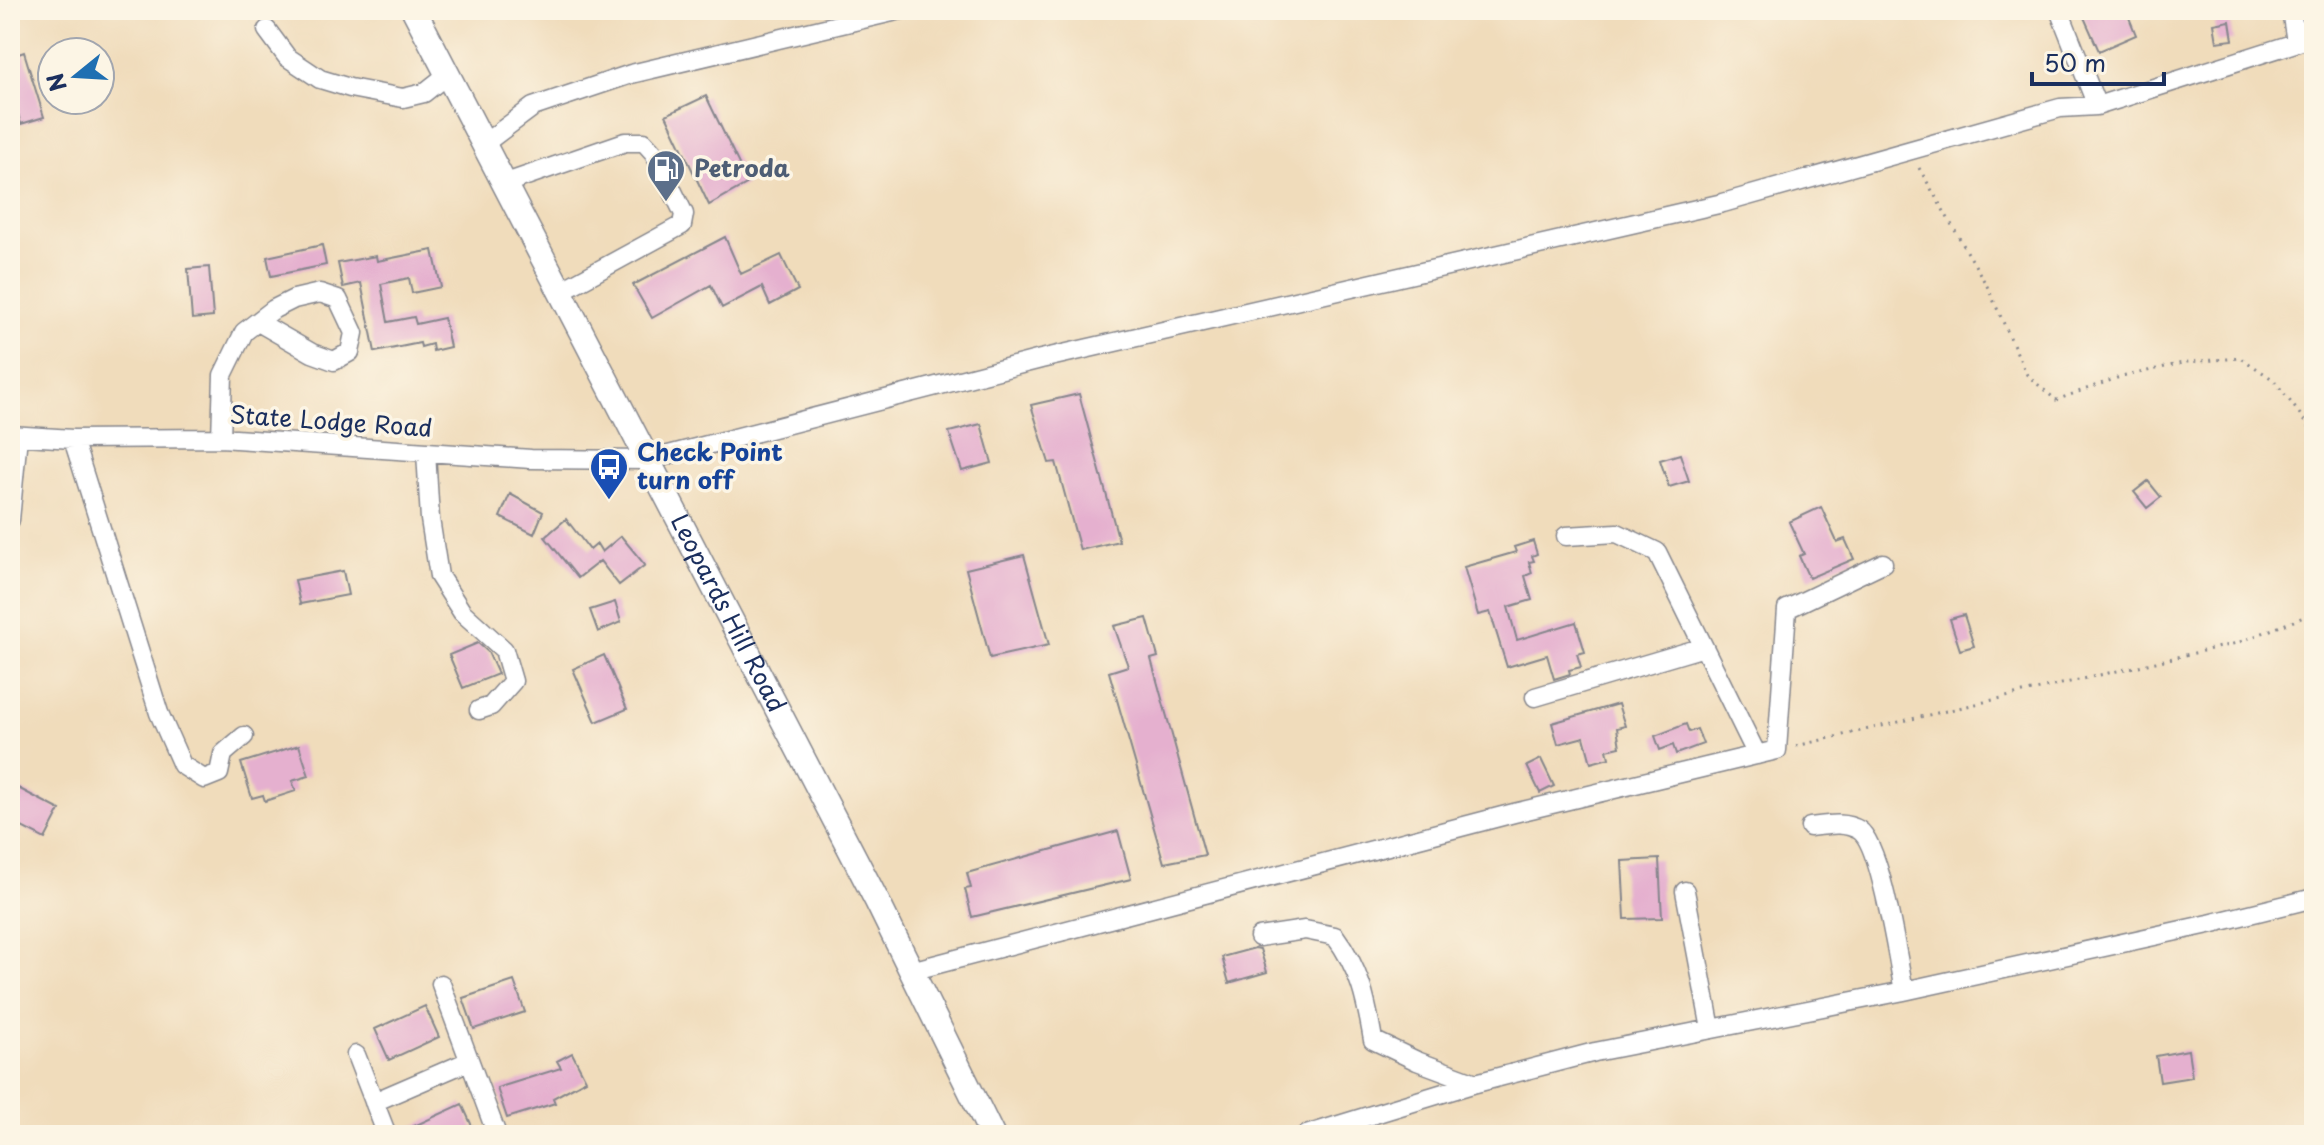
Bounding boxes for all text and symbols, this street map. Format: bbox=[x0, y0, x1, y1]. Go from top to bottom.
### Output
north arrow bbox=[36, 36, 116, 116]
scale bar bbox=[2032, 36, 2164, 86]
text: 50 m bbox=[2044, 44, 2106, 80]
text: N bbox=[37, 69, 74, 96]
fuel station icon: Petroda bbox=[645, 148, 687, 203]
place label: Petroda bbox=[694, 149, 790, 185]
street label: State Lodge Road bbox=[229, 395, 434, 445]
place label: Check Point turn off bbox=[637, 433, 783, 497]
bus stop icon: Check Point turn off bbox=[588, 446, 630, 501]
street label: Leopards Hill Road bbox=[663, 507, 796, 718]

